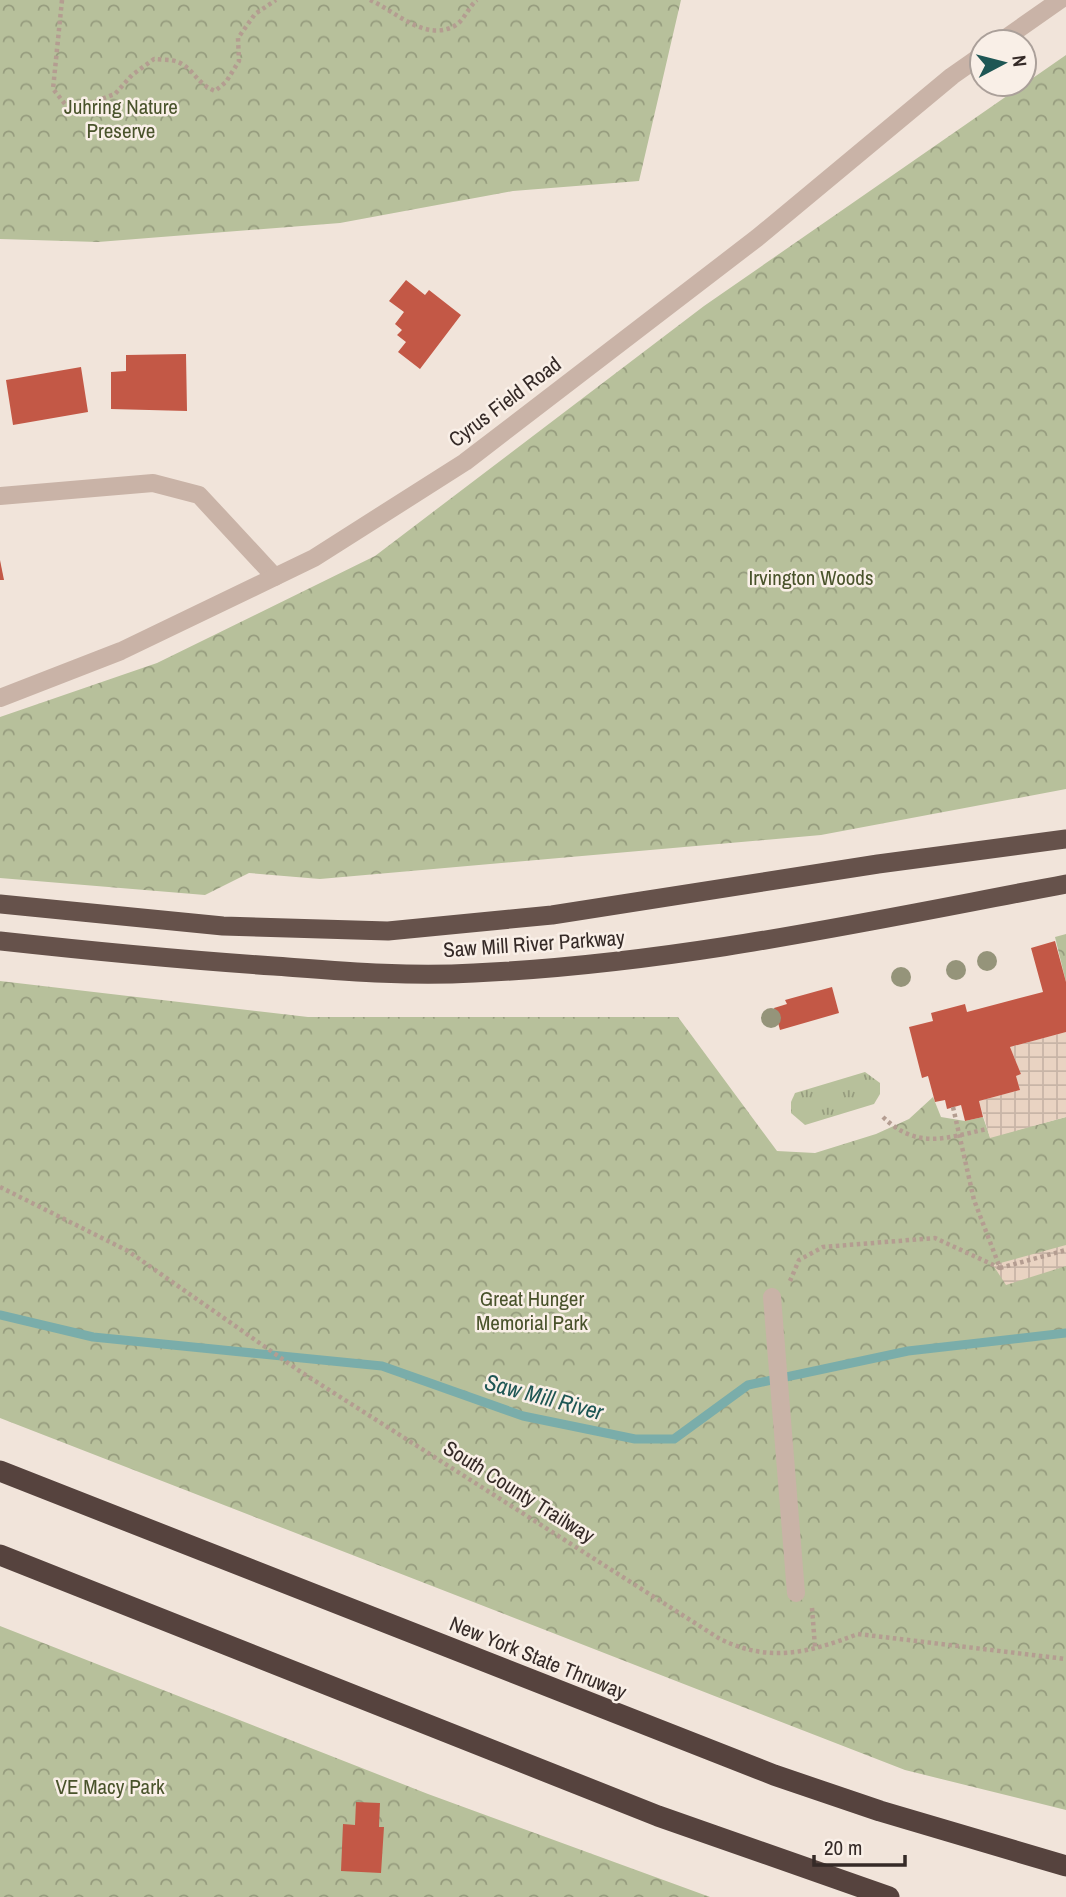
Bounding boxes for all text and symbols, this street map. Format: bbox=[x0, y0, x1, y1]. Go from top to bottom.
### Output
north arrow bbox=[968, 28, 1038, 98]
text: N bbox=[1006, 54, 1033, 68]
park label: Juhring Nature Preserve bbox=[64, 92, 178, 145]
street label: Cyrus Field Road bbox=[442, 350, 567, 453]
park label: Irvington Woods bbox=[748, 563, 874, 592]
street label: Saw Mill River Parkway bbox=[442, 923, 626, 964]
park label: Great Hunger Memorial Park bbox=[476, 1284, 588, 1337]
water label: Saw Mill River bbox=[481, 1366, 608, 1427]
street label: South County Trailway bbox=[438, 1433, 601, 1550]
street label: New York State Thruway bbox=[445, 1609, 631, 1706]
park label: VE Macy Park bbox=[55, 1772, 165, 1801]
scale bar bbox=[814, 1824, 905, 1868]
text: 20 m bbox=[824, 1833, 862, 1862]

